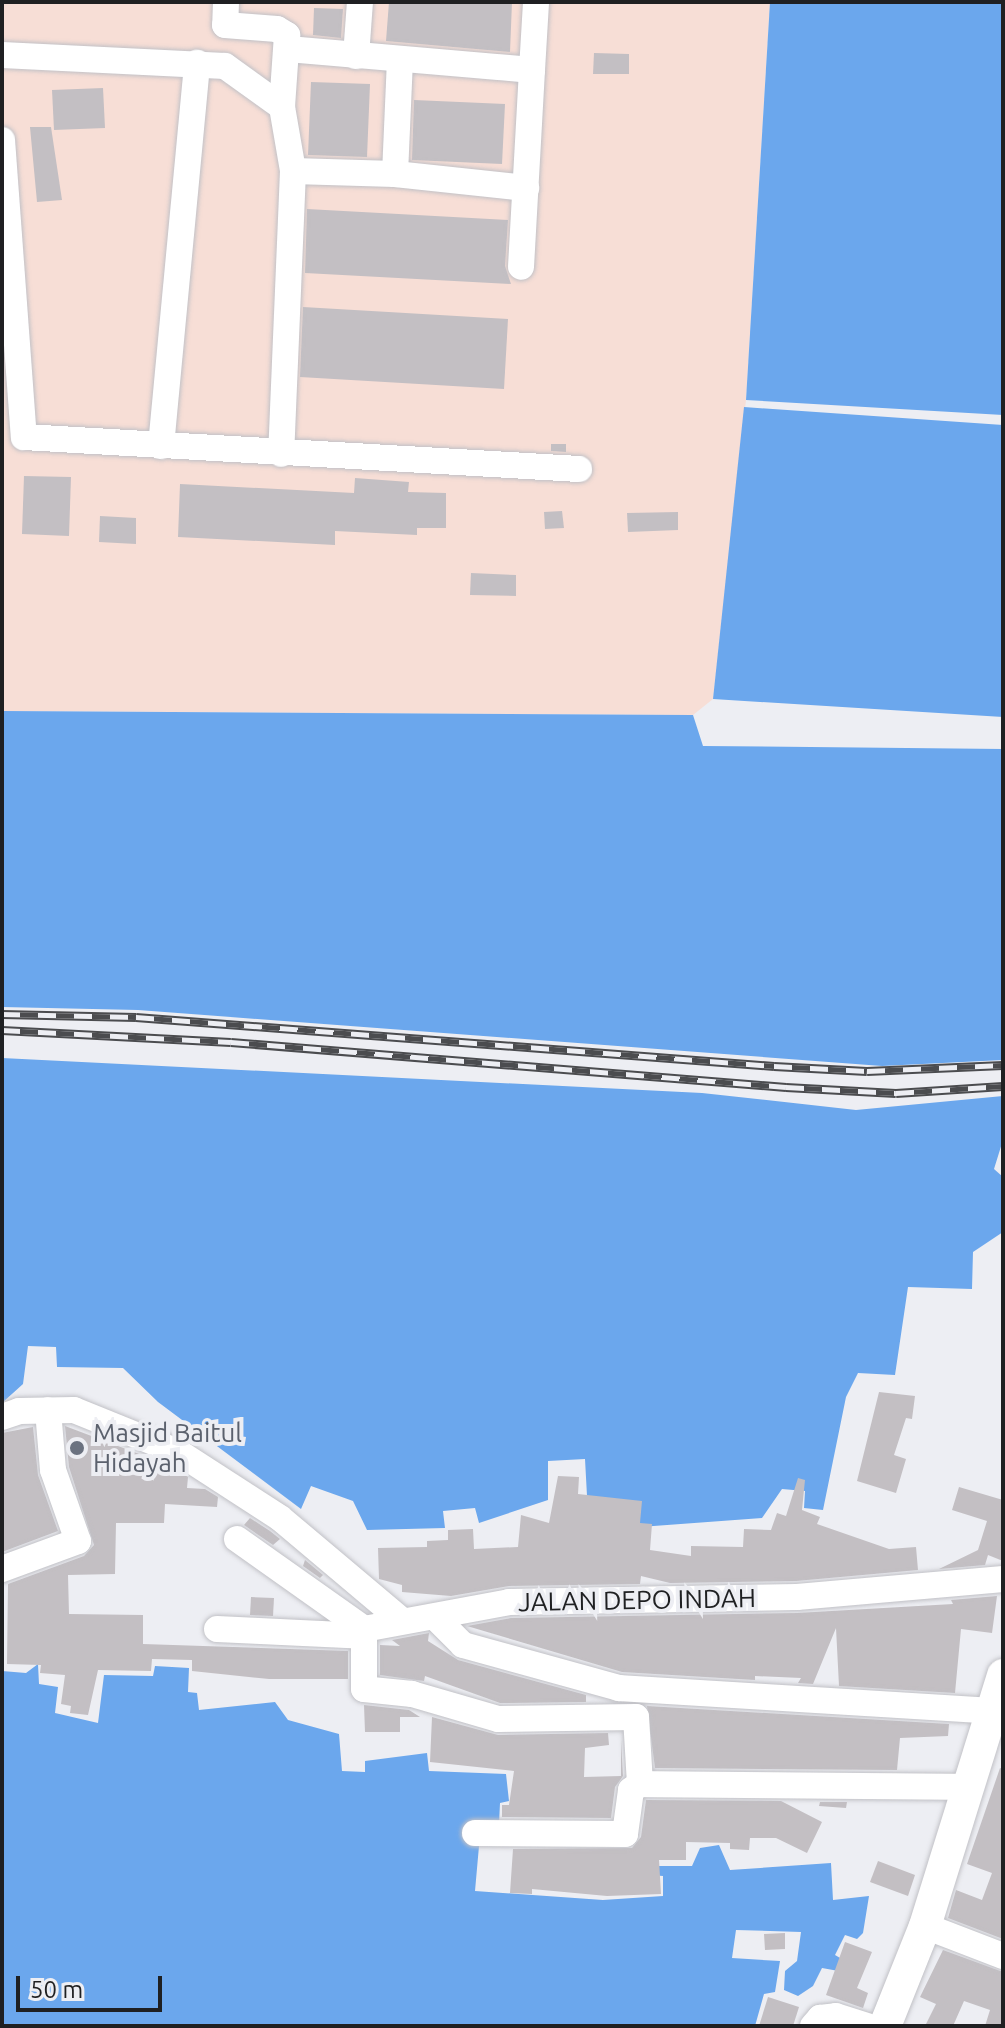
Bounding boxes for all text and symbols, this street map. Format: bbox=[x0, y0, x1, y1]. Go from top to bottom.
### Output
place label: Masjid Baitul Hidayah bbox=[93, 1417, 242, 1478]
marker: Masjid Baitul Hidayah bbox=[68, 1439, 86, 1457]
street label: JALAN DEPO INDAH bbox=[518, 1582, 756, 1618]
scale bar bbox=[20, 1960, 166, 2010]
text: 50 m bbox=[30, 1976, 83, 2003]

